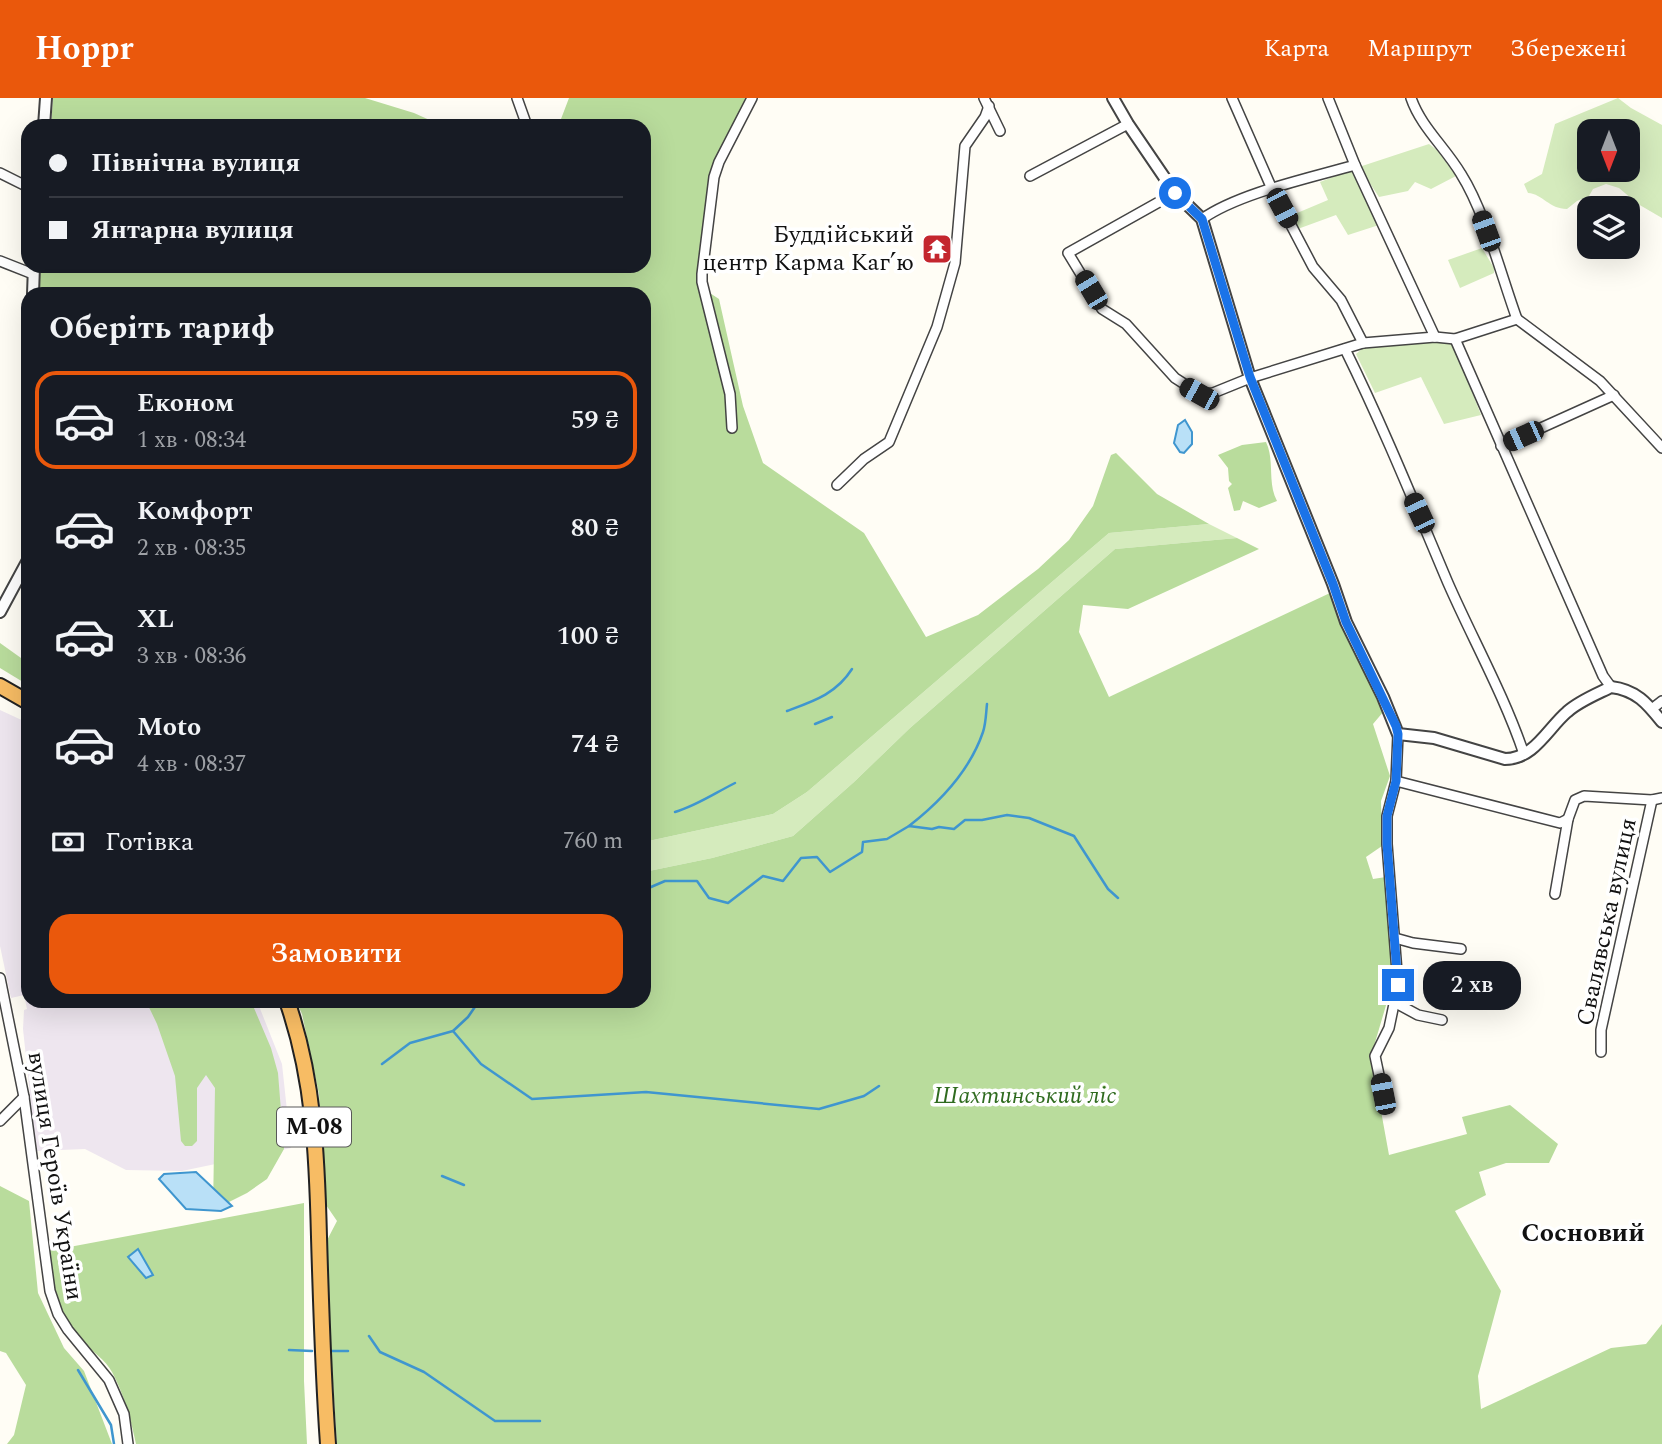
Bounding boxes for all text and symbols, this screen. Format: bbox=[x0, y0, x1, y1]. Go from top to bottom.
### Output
text: Hoppr bbox=[35, 24, 134, 74]
text: Карта bbox=[1264, 31, 1329, 67]
text: Маршрут bbox=[1367, 31, 1472, 67]
text: Збережені bbox=[1510, 31, 1627, 67]
north arrow bbox=[1577, 119, 1640, 182]
map controls bbox=[1577, 119, 1640, 259]
text: Північна вулиця bbox=[91, 143, 300, 183]
route start bbox=[1159, 177, 1191, 209]
car bbox=[1263, 185, 1302, 231]
button: layers bbox=[1577, 196, 1640, 259]
car bbox=[1469, 208, 1504, 254]
text: Янтарна вулиця bbox=[91, 210, 294, 250]
place label: Буддійський центр Карма Кагʼю bbox=[703, 217, 914, 281]
temple icon: Буддійський центр Карма Кагʼю bbox=[920, 232, 954, 266]
car bbox=[1072, 267, 1111, 313]
text: Оберіть тариф bbox=[49, 304, 275, 353]
car bbox=[1176, 375, 1223, 413]
text: Економ bbox=[137, 383, 234, 423]
icon: car bbox=[53, 389, 116, 452]
text: 59 ₴ bbox=[571, 400, 619, 440]
car bbox=[1500, 418, 1547, 454]
text: 1 хв · 08:34 bbox=[137, 423, 246, 458]
car bbox=[1401, 490, 1438, 536]
text: Комфорт bbox=[137, 491, 252, 531]
icon: car bbox=[53, 497, 116, 560]
text: 80 ₴ bbox=[571, 508, 619, 548]
text: 2 хв · 08:35 bbox=[137, 531, 246, 566]
text: XL bbox=[137, 599, 174, 639]
icon: car bbox=[53, 605, 116, 668]
text: 100 ₴ bbox=[557, 616, 619, 656]
text: 3 хв · 08:36 bbox=[137, 639, 246, 674]
text: Moto bbox=[137, 707, 201, 747]
icon: car bbox=[53, 713, 116, 776]
text: 74 ₴ bbox=[571, 724, 619, 764]
text: 4 хв · 08:37 bbox=[137, 747, 246, 782]
street label: Свалявська вулиця bbox=[1567, 815, 1647, 1029]
text: Готівка bbox=[105, 822, 194, 862]
icon: cash bbox=[49, 823, 87, 861]
text: 760 m bbox=[563, 824, 623, 859]
button: Замовити bbox=[49, 914, 623, 994]
callout: 2 хв bbox=[1422, 960, 1520, 1010]
text: 2 хв bbox=[1451, 968, 1493, 1003]
route end bbox=[1382, 969, 1414, 1001]
street label: вулиця Героїв України bbox=[18, 1049, 92, 1303]
car bbox=[1369, 1071, 1398, 1117]
park label: Шахтинський ліс bbox=[933, 1078, 1117, 1114]
road number: М-08 bbox=[277, 1108, 351, 1146]
district label: Сосновий bbox=[1521, 1213, 1645, 1253]

